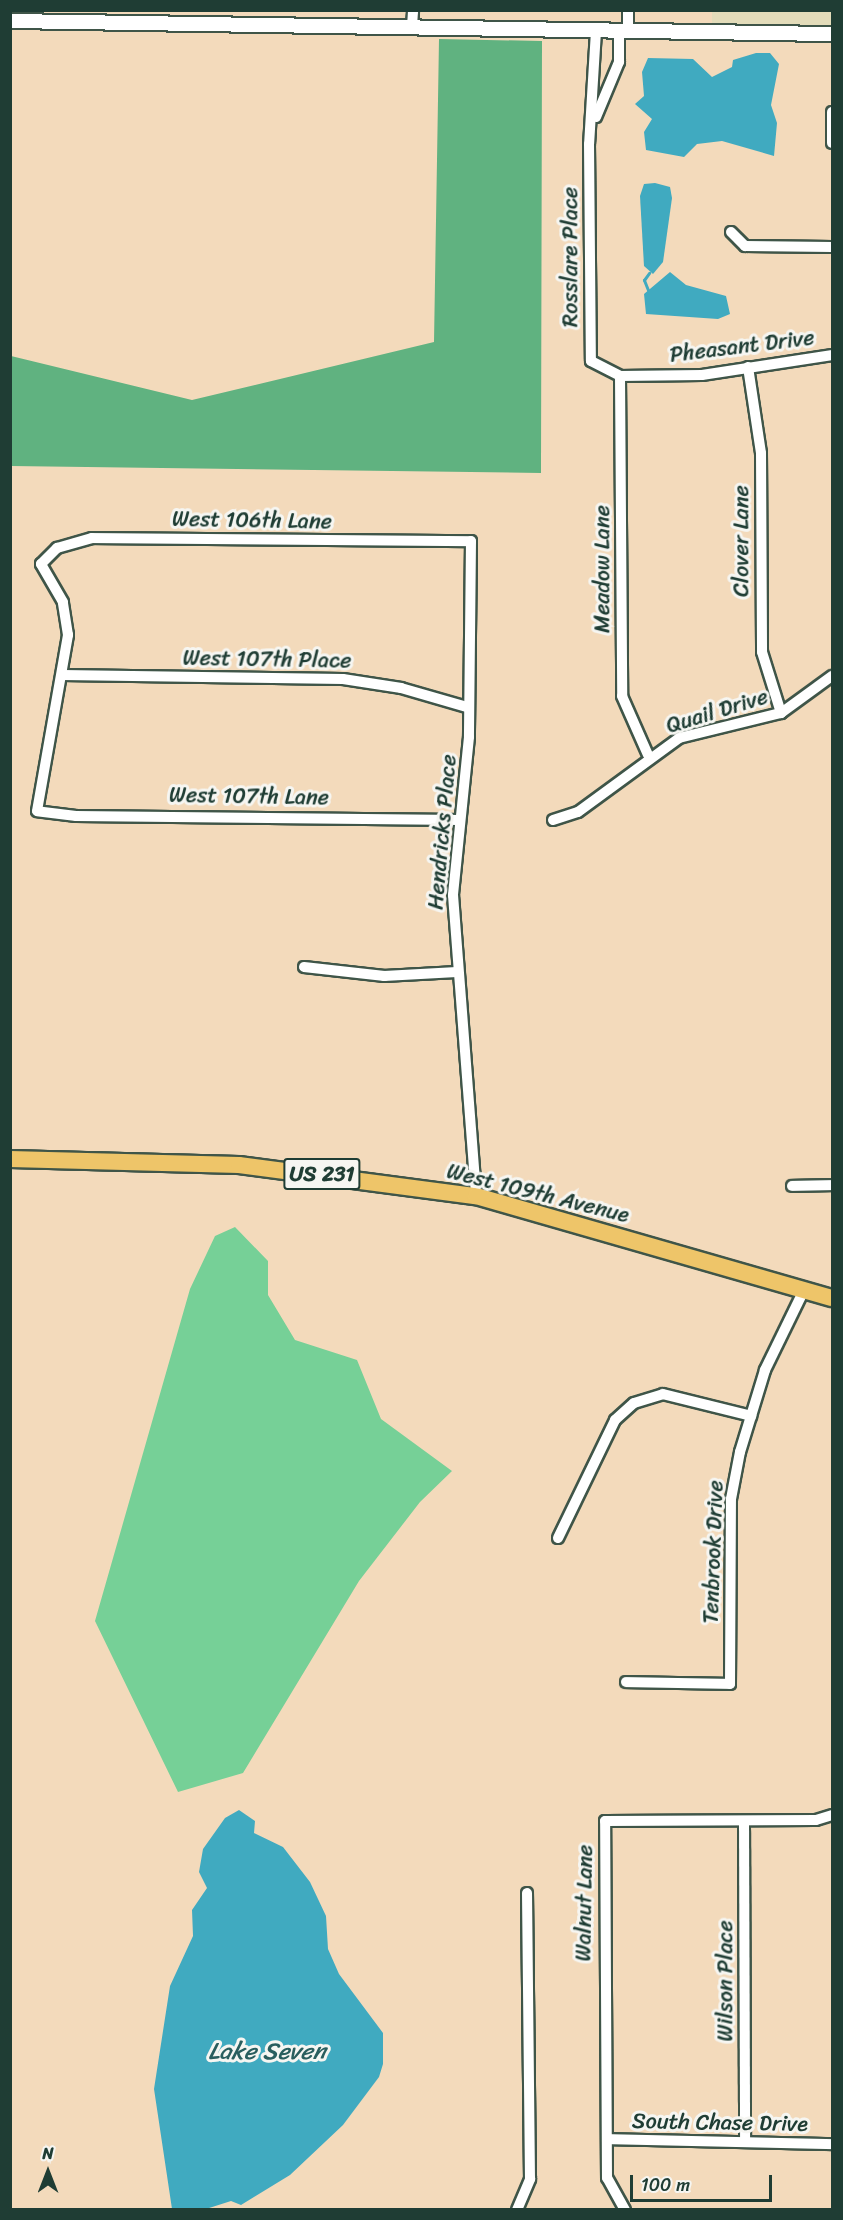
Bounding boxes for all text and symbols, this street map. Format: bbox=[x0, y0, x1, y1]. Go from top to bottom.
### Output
street label: Rosslare Place bbox=[557, 187, 583, 327]
street label: Pheasant Drive bbox=[668, 324, 816, 368]
street label: Clover Lane bbox=[728, 485, 754, 597]
street label: West 106th Lane bbox=[171, 505, 333, 535]
street label: Meadow Lane bbox=[589, 505, 615, 633]
street label: West 107th Place bbox=[182, 644, 352, 674]
street label: Quail Drive bbox=[663, 683, 771, 739]
street label: Hendricks Place bbox=[422, 753, 462, 911]
street label: West 107th Lane bbox=[168, 781, 330, 811]
road number: US 231 bbox=[283, 1156, 361, 1192]
street label: West 109th Avenue bbox=[444, 1157, 632, 1229]
street label: Tenbrook Drive bbox=[697, 1480, 729, 1624]
street label: Walnut Lane bbox=[570, 1844, 598, 1962]
street label: Wilson Place bbox=[712, 1920, 738, 2042]
water label: Lake Seven bbox=[208, 2038, 326, 2066]
street label: South Chase Drive bbox=[631, 2107, 809, 2137]
text: N bbox=[42, 2139, 54, 2168]
north arrow bbox=[18, 2142, 78, 2202]
scale bar bbox=[633, 2163, 776, 2201]
text: 100 m bbox=[641, 2169, 690, 2201]

